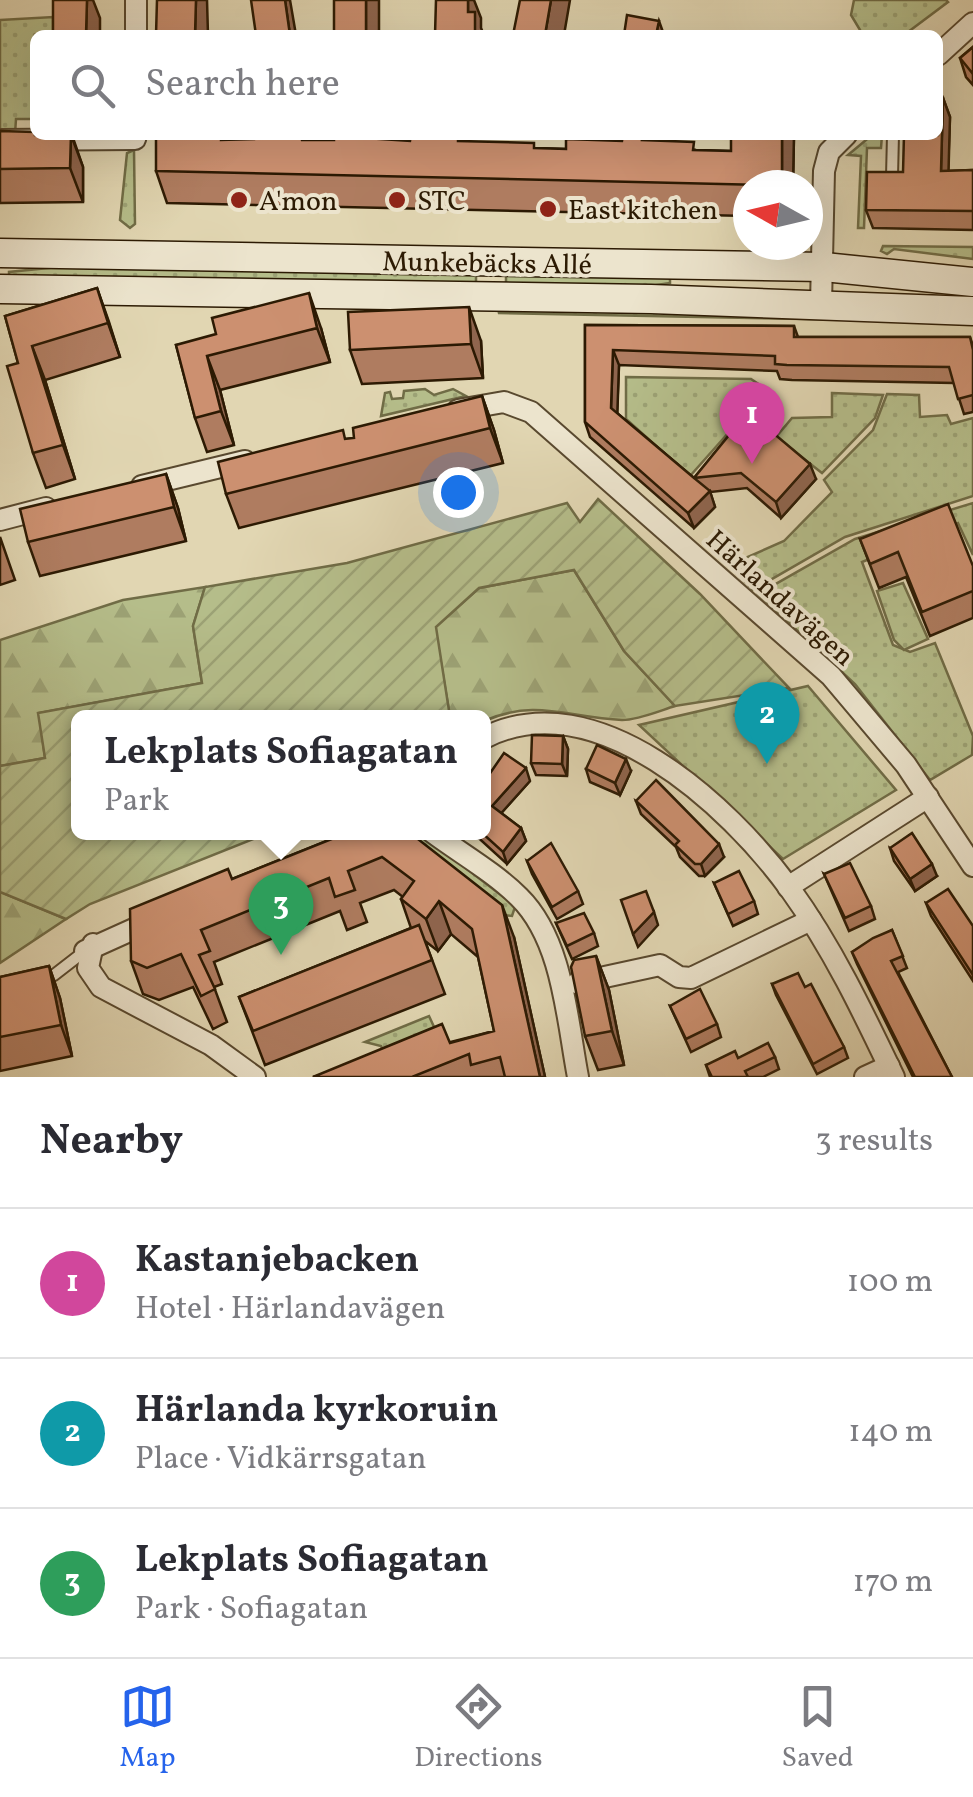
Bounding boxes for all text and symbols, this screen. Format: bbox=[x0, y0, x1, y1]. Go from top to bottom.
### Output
search box bbox=[30, 30, 943, 140]
icon: search bbox=[65, 58, 120, 113]
text: Search here bbox=[145, 59, 340, 112]
north arrow bbox=[733, 170, 823, 260]
place label: A'mon bbox=[259, 183, 338, 222]
place label: STC bbox=[417, 183, 466, 222]
marker: A'mon bbox=[228, 189, 250, 211]
marker: STC bbox=[386, 189, 408, 211]
place label: East kitchen bbox=[568, 192, 718, 231]
marker: East kitchen bbox=[537, 198, 559, 220]
street label: Munkebäcks Allé bbox=[382, 243, 592, 286]
pin: 1 bbox=[720, 382, 784, 464]
your location bbox=[433, 467, 484, 518]
street label: Härlandavägen bbox=[697, 522, 862, 676]
pin: 2 bbox=[734, 682, 800, 764]
popup bbox=[71, 710, 491, 840]
text: Lekplats Sofiagatan bbox=[104, 727, 458, 780]
text: Park bbox=[104, 780, 169, 824]
pin: 3 bbox=[248, 872, 314, 955]
text: Nearby bbox=[40, 1113, 183, 1172]
text: 3 results bbox=[815, 1120, 933, 1164]
text: Kastanjebacken bbox=[135, 1235, 419, 1288]
text: 1 bbox=[66, 1261, 79, 1305]
text: 100 m bbox=[847, 1261, 933, 1305]
text: Hotel · Härlandavägen bbox=[135, 1288, 445, 1332]
text: Härlanda kyrkoruin bbox=[135, 1385, 499, 1438]
text: 2 bbox=[64, 1411, 81, 1455]
text: 140 m bbox=[848, 1411, 933, 1455]
text: Place · Vidkärrsgatan bbox=[135, 1438, 427, 1482]
text: Lekplats Sofiagatan bbox=[135, 1535, 489, 1588]
text: 3 bbox=[64, 1561, 81, 1605]
text: 170 m bbox=[852, 1561, 933, 1605]
text: Park · Sofiagatan bbox=[135, 1588, 368, 1632]
tab: Map bbox=[119, 1679, 175, 1778]
tab: Directions bbox=[414, 1679, 543, 1778]
tab: Saved bbox=[781, 1679, 854, 1778]

